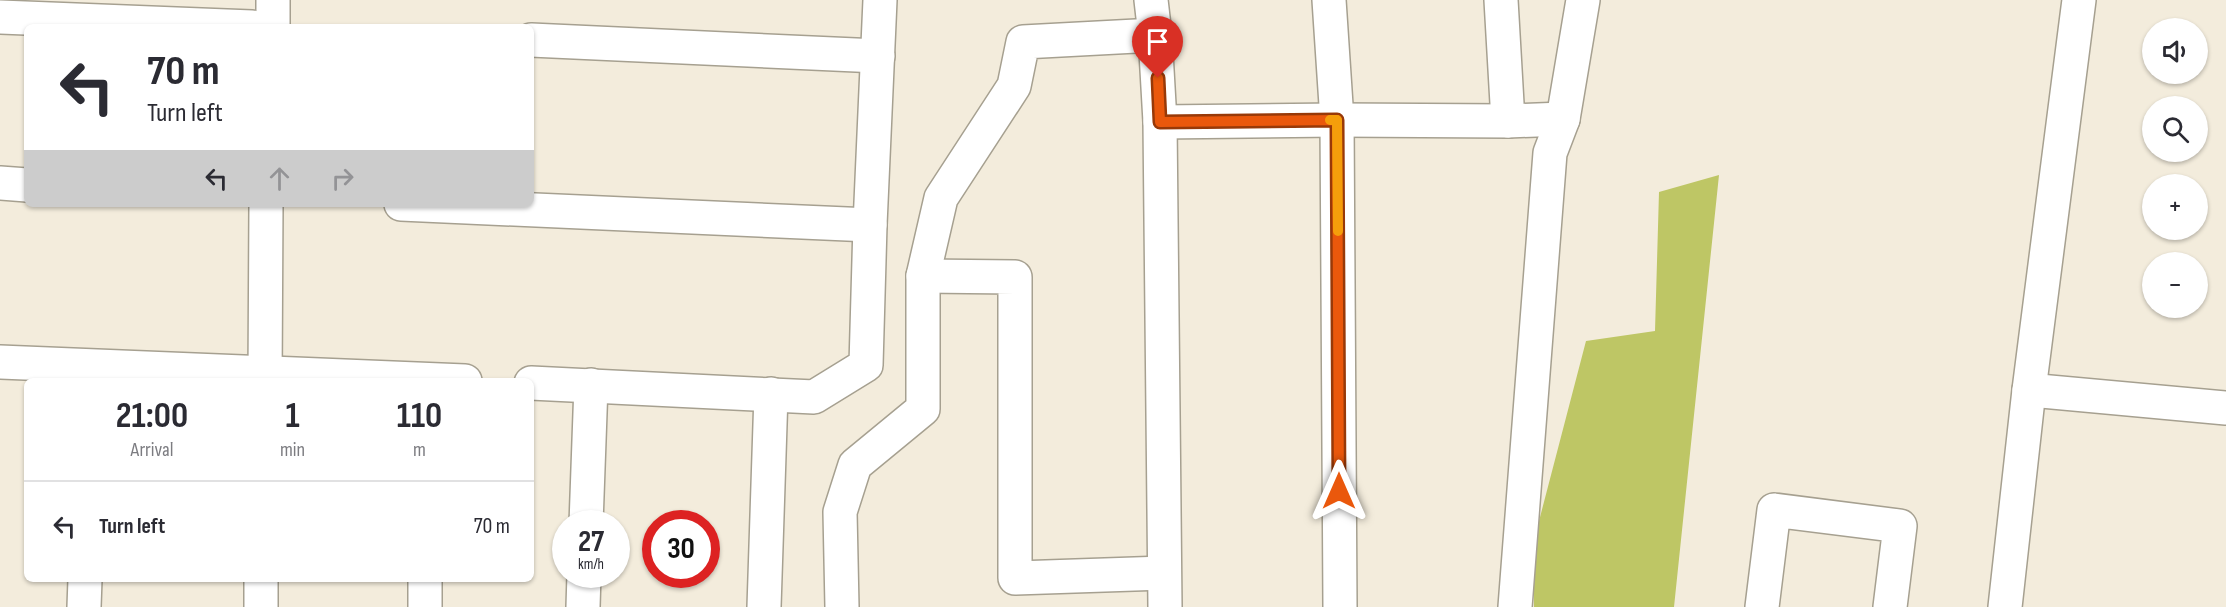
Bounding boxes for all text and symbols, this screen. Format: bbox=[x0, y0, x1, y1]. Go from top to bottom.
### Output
pin bbox=[1132, 16, 1183, 78]
map controls bbox=[2142, 18, 2208, 318]
button: sound bbox=[2142, 18, 2208, 84]
icon: arrive bbox=[1141, 25, 1174, 58]
text: 70 m bbox=[147, 46, 220, 97]
icon: left bbox=[48, 48, 126, 126]
button: search bbox=[2142, 96, 2208, 162]
text: Turn left bbox=[147, 97, 223, 129]
icon: left bbox=[200, 162, 233, 195]
icon: ahead bbox=[263, 162, 296, 195]
icon: right bbox=[326, 162, 359, 195]
button: + bbox=[2142, 174, 2208, 240]
button: − bbox=[2142, 252, 2208, 318]
text: 21:00 bbox=[116, 395, 188, 438]
text: 1 bbox=[285, 395, 300, 438]
text: 110 bbox=[397, 395, 442, 438]
text: Arrival bbox=[130, 438, 173, 462]
text: min bbox=[280, 438, 305, 462]
text: m bbox=[413, 438, 426, 462]
position arrow bbox=[1307, 459, 1371, 523]
icon: left bbox=[48, 510, 81, 543]
speed limit sign: 30 bbox=[642, 510, 720, 588]
text: Turn left bbox=[99, 513, 165, 540]
text: 70 m bbox=[474, 513, 510, 540]
text: 27 bbox=[578, 524, 604, 560]
text: km/h bbox=[578, 555, 604, 574]

